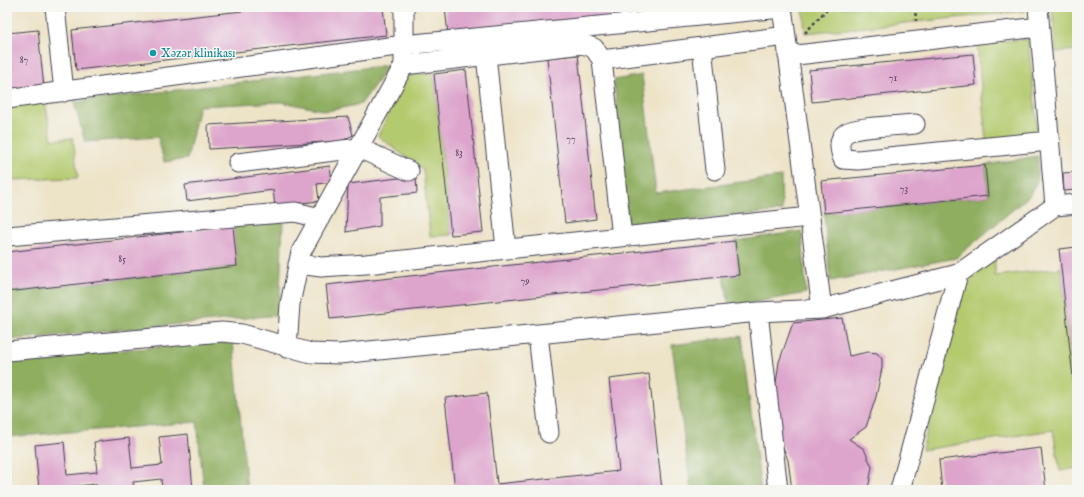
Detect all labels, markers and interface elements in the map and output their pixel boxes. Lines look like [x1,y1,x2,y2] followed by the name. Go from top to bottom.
[161,46,236,61] place label: Xəzər klinikası
[148,48,158,58] marker: Xəzər klinikası
[20,54,29,67] house number: 87
[889,72,897,85] house number: 71
[566,133,576,146] house number: 77
[455,147,463,160] house number: 83
[900,183,908,196] house number: 73
[118,253,126,266] house number: 85
[520,275,530,288] house number: 79

